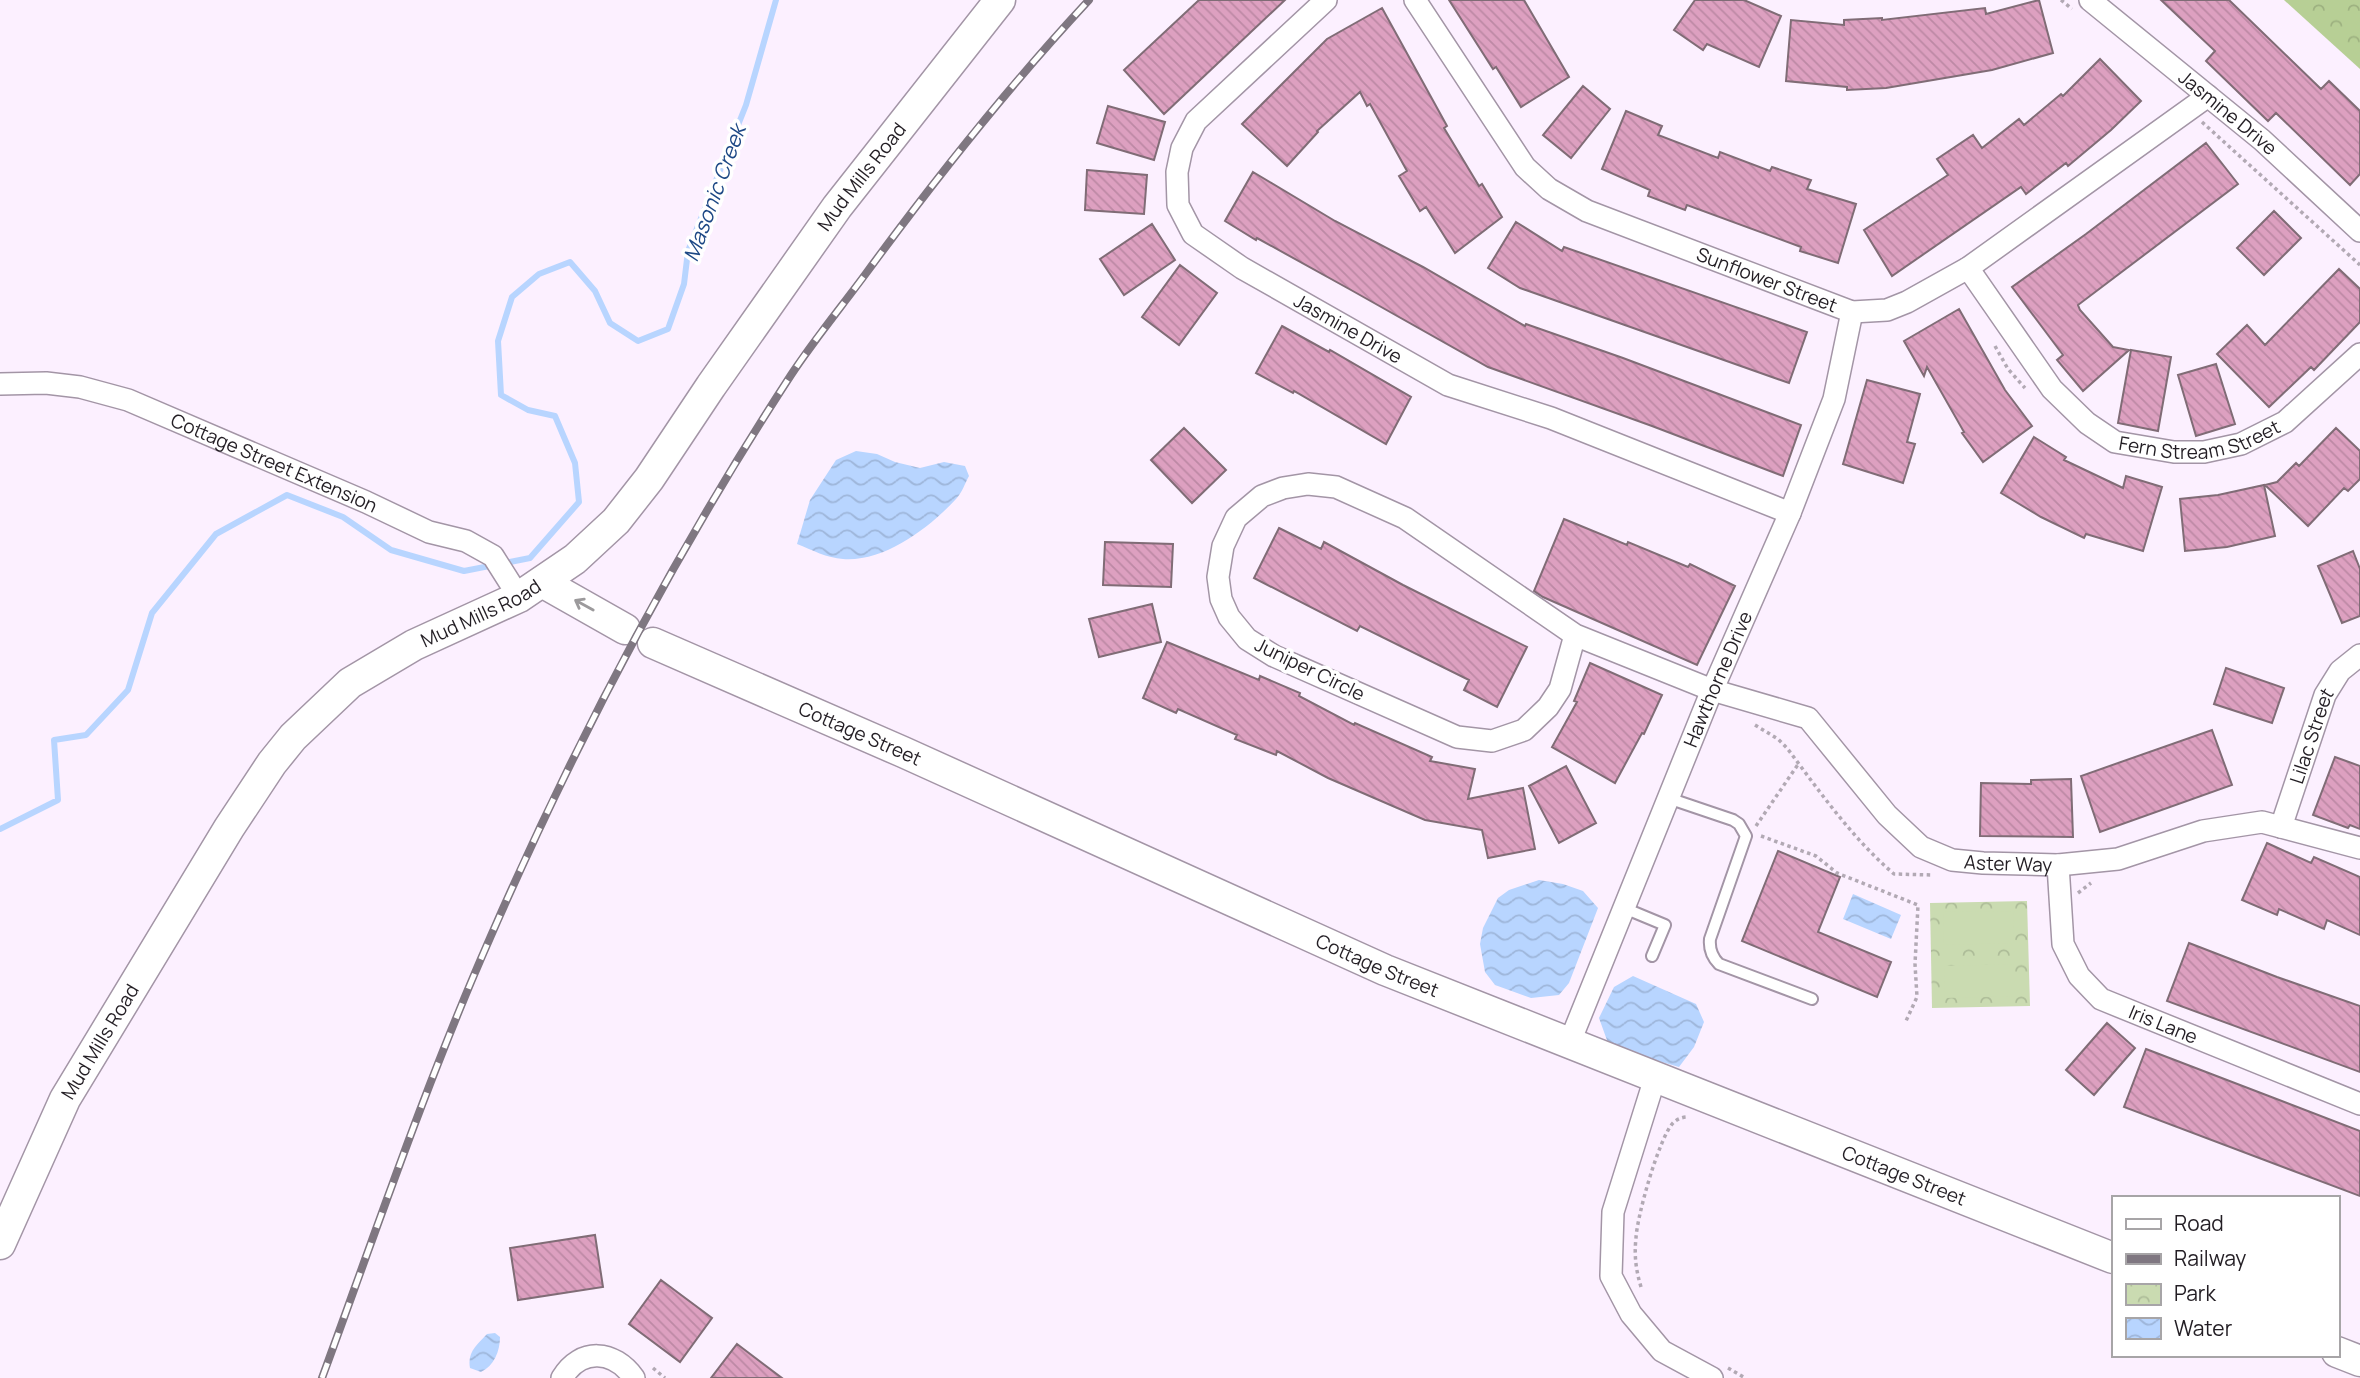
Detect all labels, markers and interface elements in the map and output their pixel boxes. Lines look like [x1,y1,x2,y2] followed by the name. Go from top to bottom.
[2173,64,2283,161] street label: Jasmine Drive
[811,117,912,236] street label: Mud Mills Road
[676,118,753,265] water label: Masonic Creek
[1693,241,1841,318] street label: Sunflower Street
[1289,287,1407,369] street label: Jasmine Drive
[167,407,382,519] street label: Cottage Street Extension
[2117,413,2285,465] street label: Fern Stream Street
[417,573,546,653] street label: Mud Mills Road
[574,598,594,612] one-way arrow
[1677,607,1758,751] street label: Hawthorne Drive
[1251,631,1369,707] street label: Juniper Circle
[2283,683,2339,787] street label: Lilac Street
[795,695,926,772] street label: Cottage Street
[1963,848,2053,878] street label: Aster Way
[1312,927,1443,1003] street label: Cottage Street
[55,979,145,1104] street label: Mud Mills Road
[2125,999,2202,1050] street label: Iris Lane
[1838,1139,1970,1212] street label: Cottage Street
[2112,1196,2339,1357] legend
[2174,1209,2224,1237] text: Road
[2174,1244,2246,1272] text: Railway
[2174,1279,2216,1307] text: Park
[2174,1314,2233,1342] text: Water

